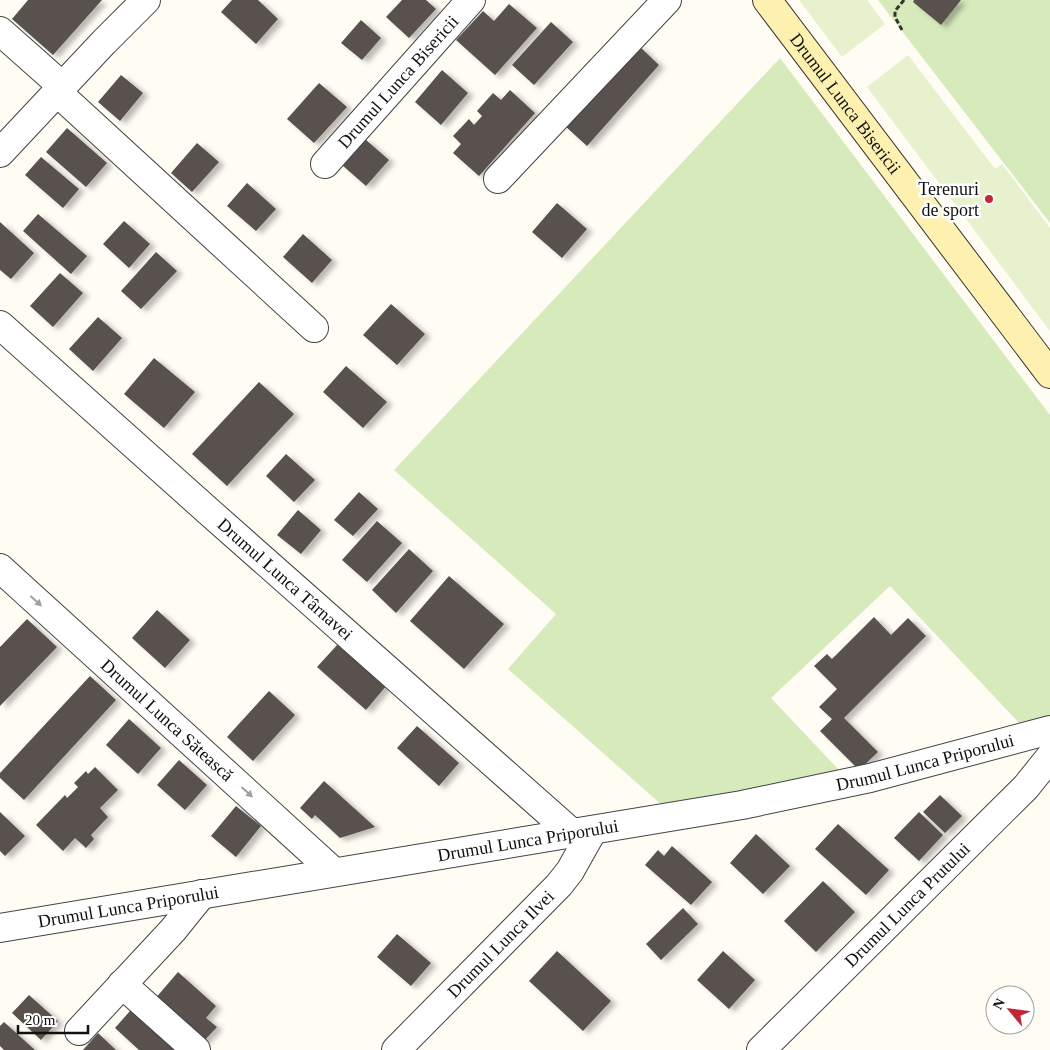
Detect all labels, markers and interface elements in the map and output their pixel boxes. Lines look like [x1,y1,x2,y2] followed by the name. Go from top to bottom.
[334,11,463,152] street label: Drumul Lunca Bisericii
[786,29,905,178] street label: Drumul Lunca Bisericii
[918,179,979,220] place label: Terenuri de sport
[983,193,995,205] marker: Terenuri de sport
[213,514,357,644] street label: Drumul Lunca Târnavei
[30,595,42,607] one-way arrow
[97,655,237,785] street label: Drumul Lunca Sătească
[834,730,1016,795] street label: Drumul Lunca Priporului
[240,787,253,798] one-way arrow
[436,816,620,865] street label: Drumul Lunca Priporului
[841,839,974,971] street label: Drumul Lunca Prutului
[36,882,220,932] street label: Drumul Lunca Priporului
[443,886,558,1002] street label: Drumul Lunca Ilvei
[985,985,1035,1035] north arrow
[990,996,1008,1012] text: N
[18,1002,88,1034] scale bar
[25,1012,56,1028] text: 20 m

